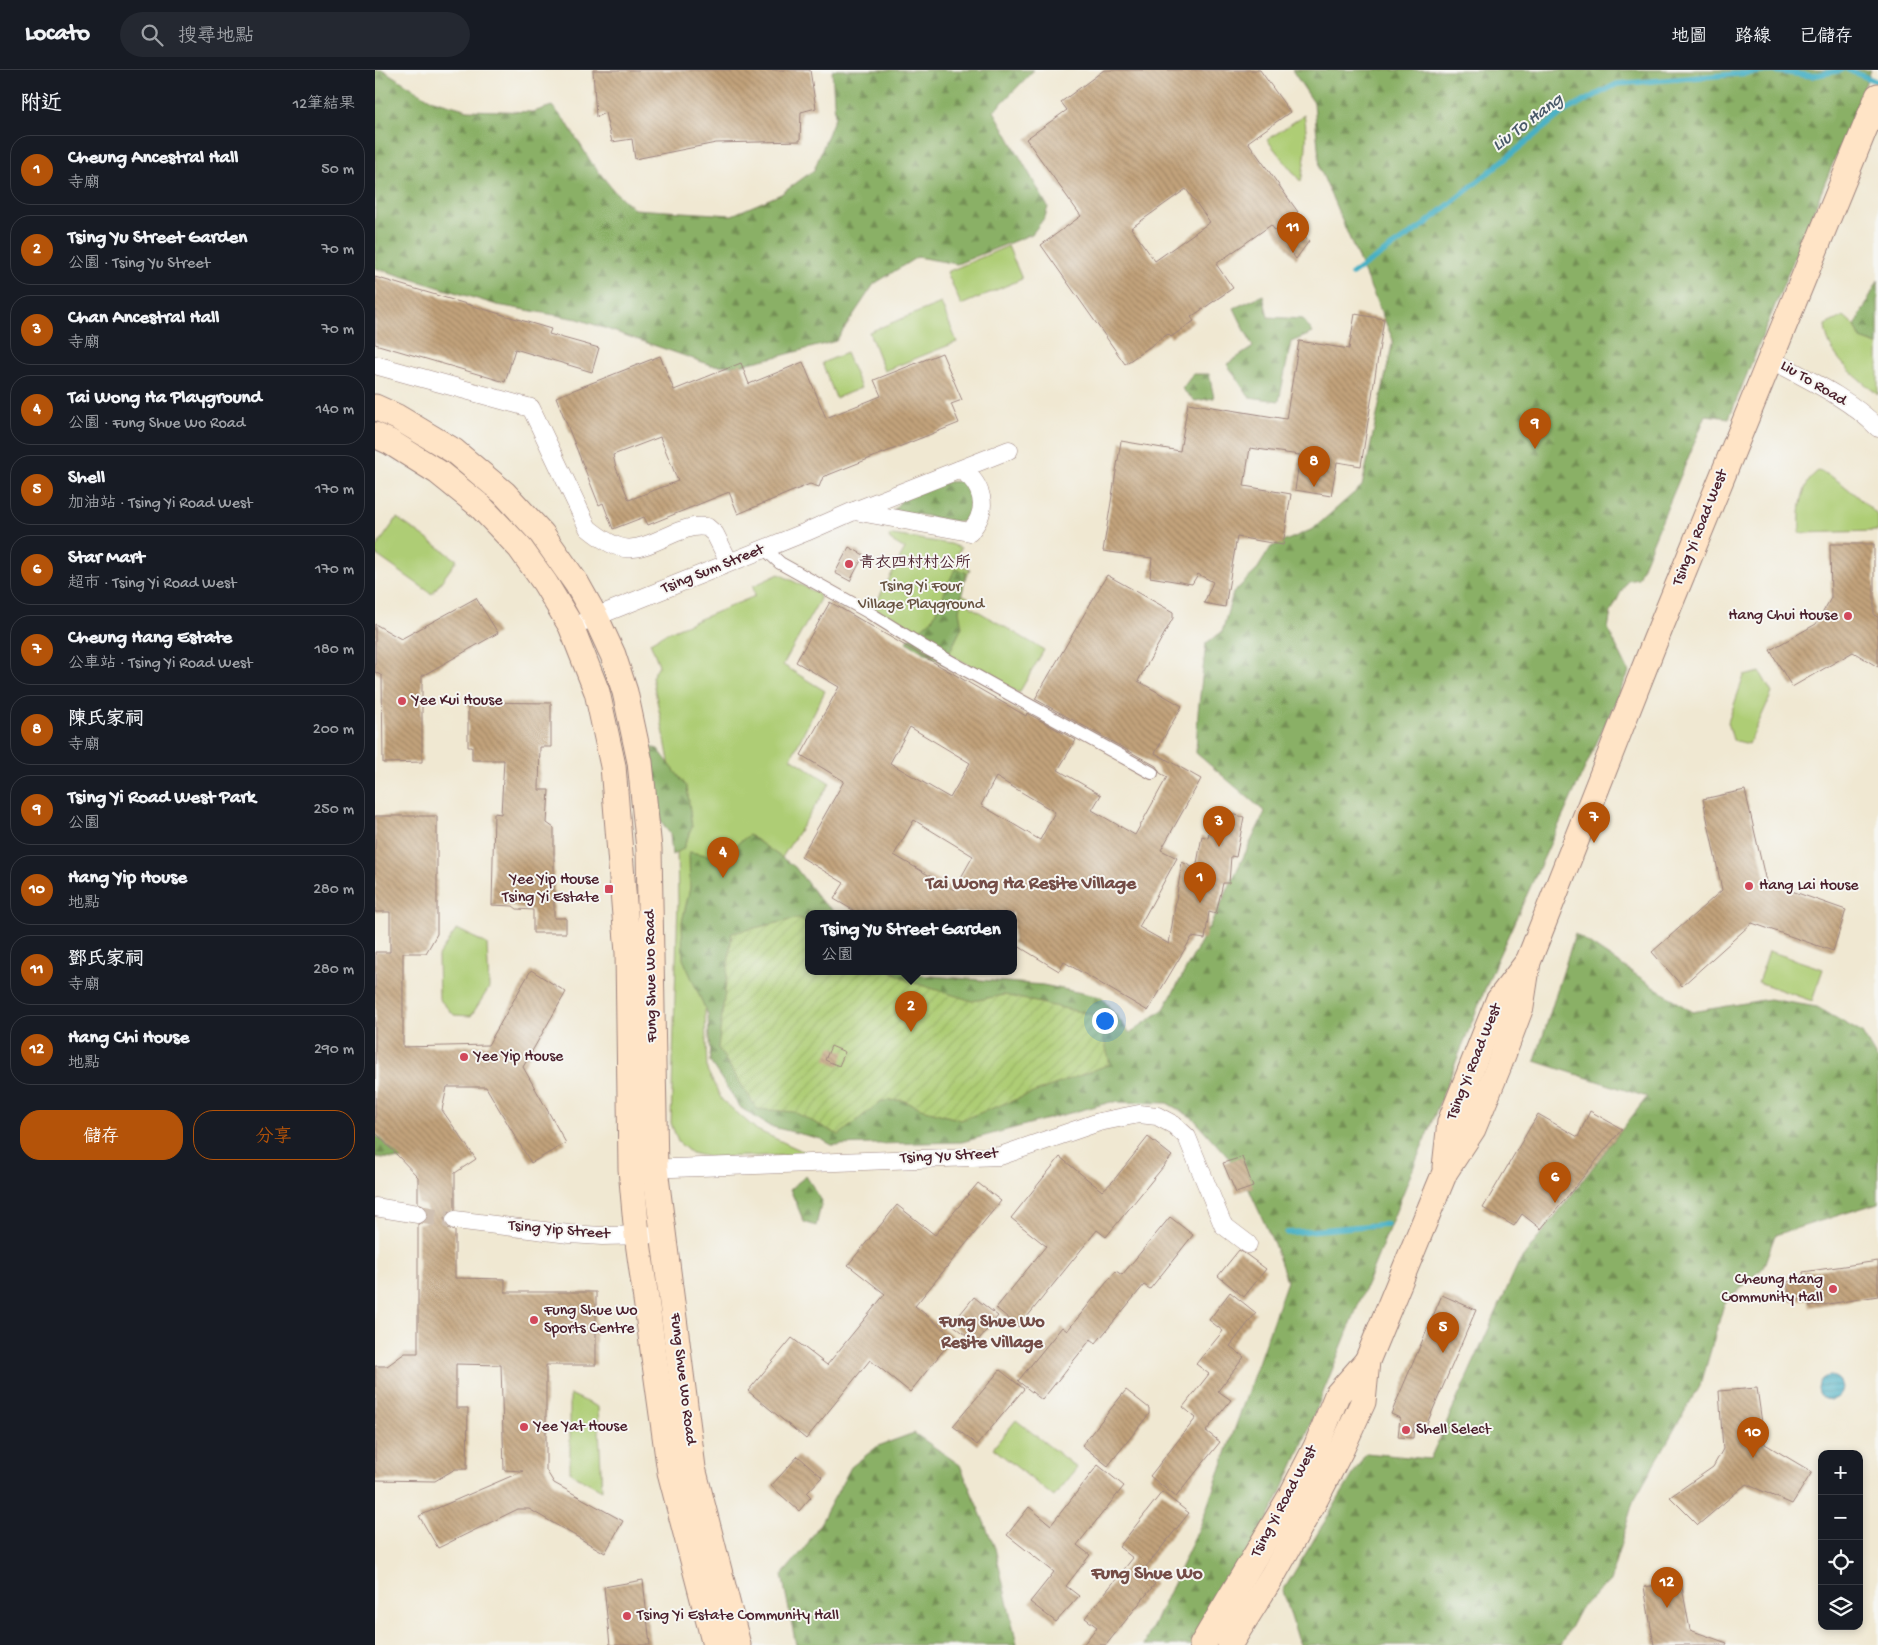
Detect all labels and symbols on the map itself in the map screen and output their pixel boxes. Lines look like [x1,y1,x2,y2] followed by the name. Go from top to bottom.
[1489,89,1569,156] water label: Liu To Hang
[1277,212,1309,253] pin: 11
[1776,357,1851,412] street label: Liu To Road
[1519,408,1551,449] pin: 9
[1298,446,1330,487] pin: 8
[1669,466,1734,590] street label: Tsing Yi Road West
[658,540,768,600] street label: Tsing Sum Street
[859,553,971,574] place label: 青衣四村村公所
[843,558,855,570] marker: 青衣四村村公所
[857,578,986,615] park label: Tsing Yi Four Village Playground
[1728,607,1839,626] place label: Hang Chui House
[1842,610,1854,622] marker: Hang Chui House
[410,692,503,711] place label: Yee Kui House
[396,695,408,707] marker: Yee Kui House
[1578,802,1610,843] pin: 7
[1203,806,1235,847] pin: 3
[707,837,739,878] pin: 4
[1184,862,1216,903] pin: 1
[501,871,600,908] place label: Yee Yip House Tsing Yi Estate
[924,873,1137,896] district label: Tai Wong Ha Resite Village
[1759,877,1859,896] place label: Hang Lai House
[1743,880,1755,892] marker: Hang Lai House
[603,883,615,895] marker: Yee Yip House Tsing Yi Estate
[641,908,663,1043] street label: Fung Shue Wo Road
[895,991,927,1032] pin: 2
[1443,1000,1508,1124] street label: Tsing Yi Road West
[1092,1008,1118,1034] your location
[472,1048,564,1067] place label: Yee Yip House
[458,1051,470,1063] marker: Yee Yip House
[899,1145,1000,1169] street label: Tsing Yu Street
[1539,1162,1571,1203] pin: 6
[507,1217,612,1245] street label: Tsing Yip Street
[1721,1271,1823,1308] place label: Cheung Hang Community Hall
[1827,1283,1839,1295] marker: Cheung Hang Community Hall
[543,1302,638,1339] place label: Fung Shue Wo Sports Centre
[664,1311,700,1447] street label: Fung Shue Wo Road
[938,1312,1045,1354] district label: Fung Shue Wo Resite Village
[1427,1312,1459,1353] pin: 5
[528,1314,540,1326] marker: Fung Shue Wo Sports Centre
[1737,1417,1769,1458] pin: 10
[532,1418,628,1437] place label: Yee Yat House
[518,1421,530,1433] marker: Yee Yat House
[1416,1421,1492,1440] place label: Shell Select
[1400,1424,1412,1436] marker: Shell Select
[1247,1442,1323,1562] street label: Tsing Yi Road West
[1090,1563,1203,1586] district label: Fung Shue Wo
[1651,1567,1683,1608] pin: 12
[636,1607,839,1626] place label: Tsing Yi Estate Community Hall
[621,1610,633,1622] marker: Tsing Yi Estate Community Hall

